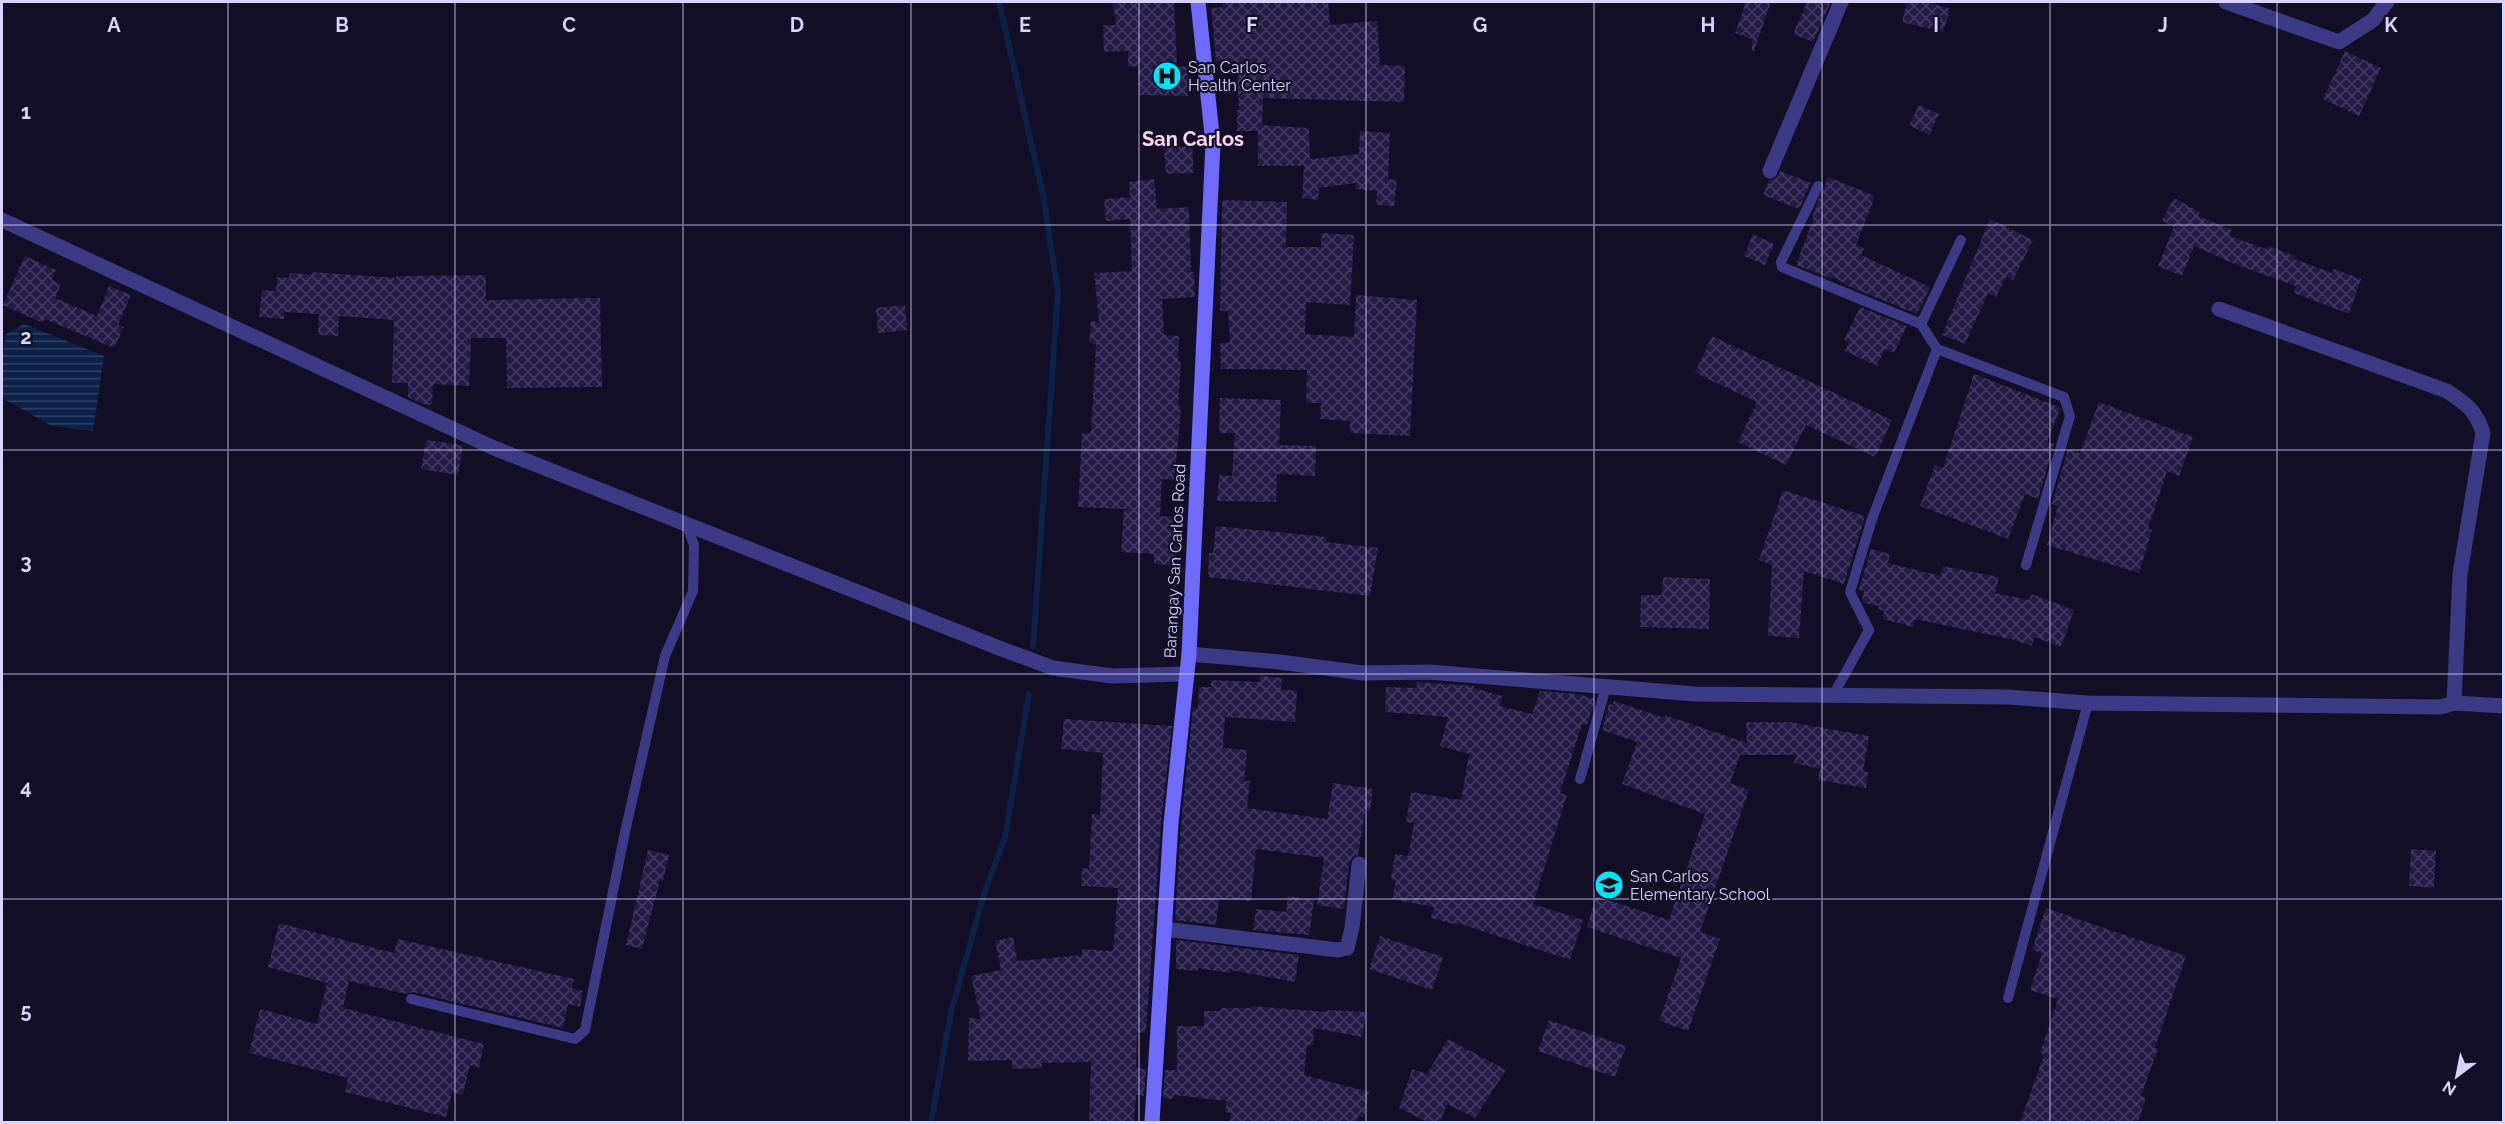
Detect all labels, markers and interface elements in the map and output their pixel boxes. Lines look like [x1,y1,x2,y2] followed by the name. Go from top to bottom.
[107,13,121,37] text: A
[335,13,349,37] text: B
[562,13,576,37] text: C
[790,13,804,37] text: D
[1019,13,1031,37] text: E
[1246,13,1258,37] text: F
[1473,13,1487,37] text: G
[1701,13,1715,37] text: H
[1933,13,1939,37] text: I
[2158,13,2168,37] text: J
[2384,13,2398,37] text: K
[1188,58,1291,95] place label: San Carlos Health Center
[1151,60,1183,92] hospital icon: San Carlos Health Center
[21,100,31,124] text: 1
[1142,127,1244,151] district label: San Carlos
[20,325,32,349] text: 2
[1160,463,1190,659] street label: Barangay San Carlos Road
[20,550,32,574] text: 3
[20,775,32,799] text: 4
[1630,867,1771,904] place label: San Carlos Elementary School
[1593,869,1625,901] school or university icon: San Carlos Elementary School
[20,999,32,1023] text: 5
[2427,1046,2487,1106] north arrow
[2439,1077,2460,1100] text: N

